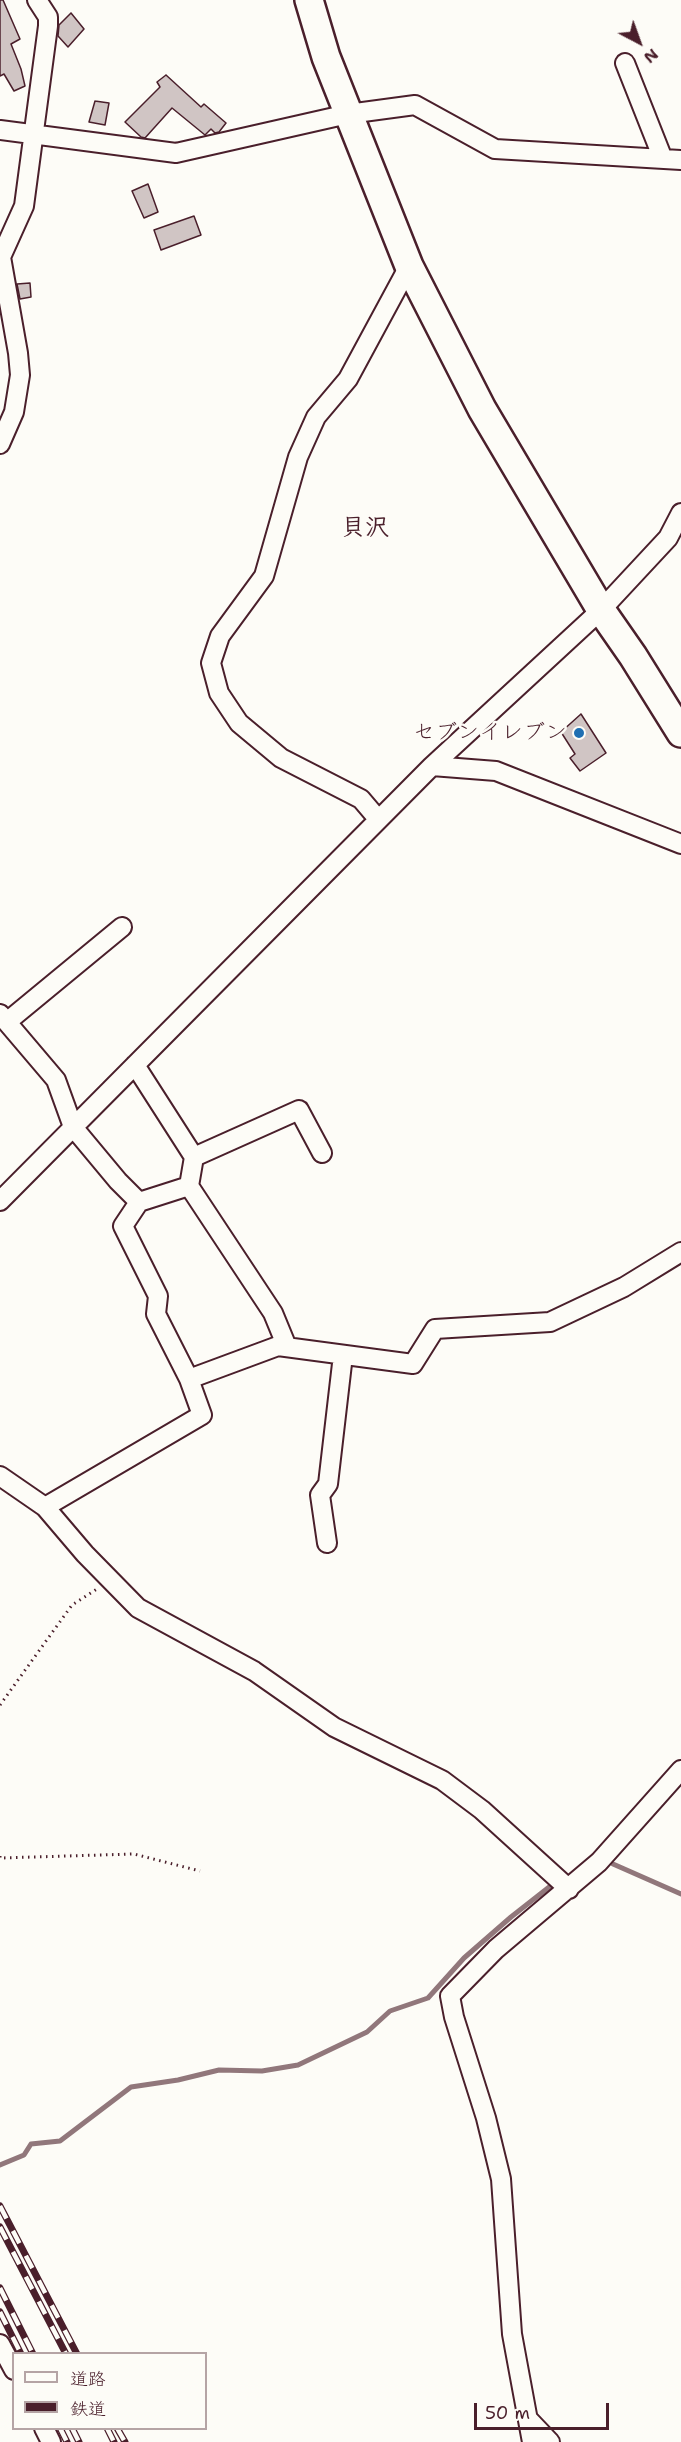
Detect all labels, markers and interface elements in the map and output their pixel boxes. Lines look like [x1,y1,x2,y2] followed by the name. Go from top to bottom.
[609,12,669,72] north arrow
[639,44,663,68] text: N
[341,515,389,543] district label: 貝沢
[413,720,567,746] place label: セブンイレブン
[572,726,586,740] marker: セブンイレブン
[12,2352,207,2430] legend
[70,2367,106,2391] text: 道路
[477,2391,612,2429] scale bar
[70,2397,106,2421] text: 鉄道
[485,2401,530,2425] text: 50 m

